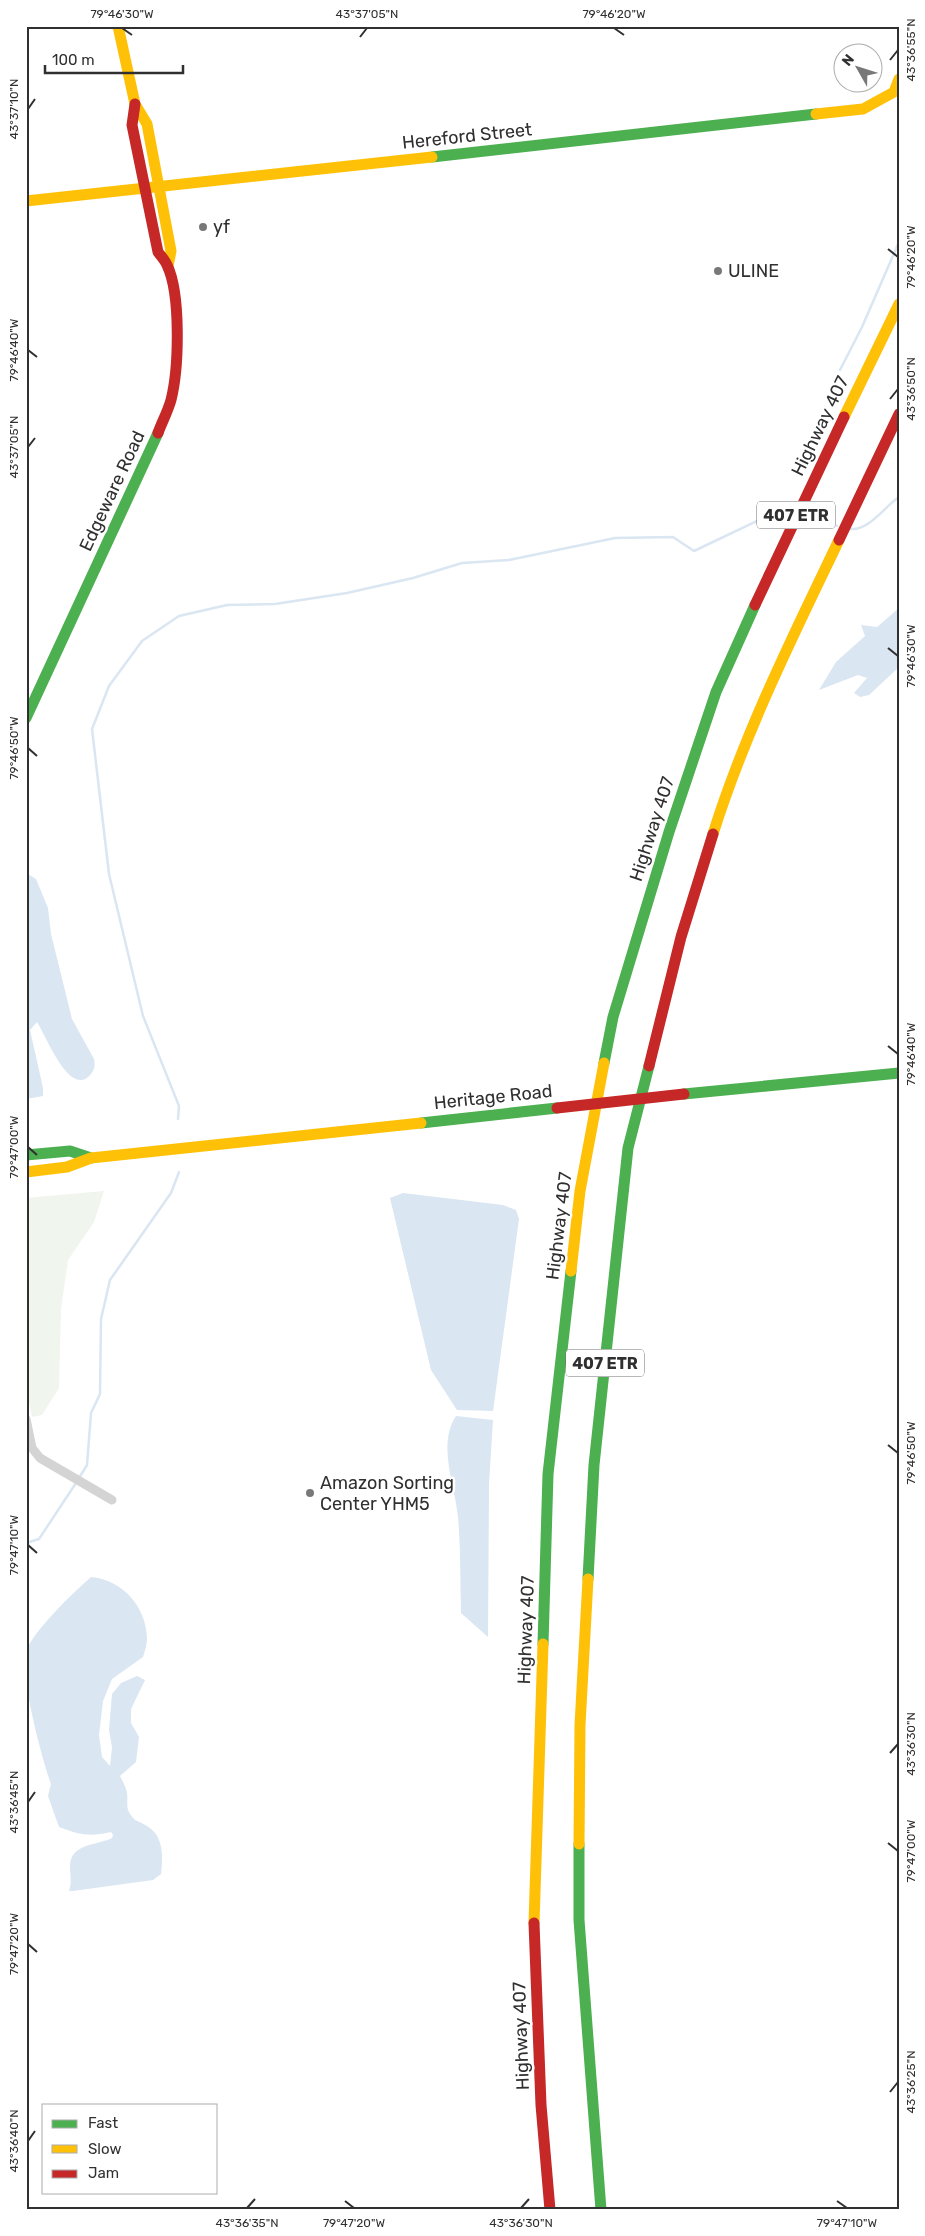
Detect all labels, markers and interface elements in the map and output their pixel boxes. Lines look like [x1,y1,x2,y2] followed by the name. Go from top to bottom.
[90,7,154,21] text: 79°46'30"W
[336,7,398,21] text: 43°37'05"N
[582,7,646,21] text: 79°46'20"W
[904,18,918,82] text: 43°36'55"N
[45,42,182,74] scale bar
[832,42,882,92] north arrow
[52,51,94,69] text: 100 m
[839,51,858,69] text: N
[7,79,21,139] text: 43°37'10"N
[401,118,533,154] street label: Hereford Street
[213,216,230,238] place label: yf
[197,221,209,233] marker: yf
[904,225,918,289] text: 79°46'20"W
[728,260,779,282] place label: ULINE
[712,265,724,277] marker: ULINE
[7,318,21,381] text: 79°46'40"W
[904,357,918,421] text: 43°36'50"N
[786,372,854,480] street label: Highway 407
[7,416,21,478] text: 43°37'05"N
[75,427,149,555] street label: Edgeware Road
[757,502,835,528] road number: 407 ETR
[904,624,918,688] text: 79°46'30"W
[7,716,21,780] text: 79°46'50"W
[625,774,679,884] street label: Highway 407
[904,1022,918,1085] text: 79°46'40"W
[433,1080,553,1114] street label: Heritage Road
[7,1115,21,1178] text: 79°47'00"W
[541,1171,577,1281] street label: Highway 407
[566,1350,644,1376] road number: 407 ETR
[904,1421,918,1485] text: 79°46'50"W
[320,1472,454,1515] place label: Amazon Sorting Center YHM5
[304,1487,316,1499] marker: Amazon Sorting Center YHM5
[7,1514,21,1575] text: 79°47'10"W
[513,1575,539,1685] street label: Highway 407
[904,1712,918,1776] text: 43°36'30"N
[7,1771,21,1833] text: 43°36'45"N
[904,1819,918,1882] text: 79°47'00"W
[7,1913,21,1975] text: 79°47'20"W
[508,1981,534,2091] street label: Highway 407
[904,2051,918,2113] text: 43°36'25"N
[42,2104,218,2194] legend
[7,2109,21,2173] text: 43°36'40"N
[88,2114,118,2132] text: Fast
[88,2140,121,2158] text: Slow
[88,2164,119,2182] text: Jam
[215,2216,279,2230] text: 43°36'35"N
[323,2216,385,2230] text: 79°47'20"W
[489,2216,553,2230] text: 43°36'30"N
[817,2216,878,2230] text: 79°47'10"W

